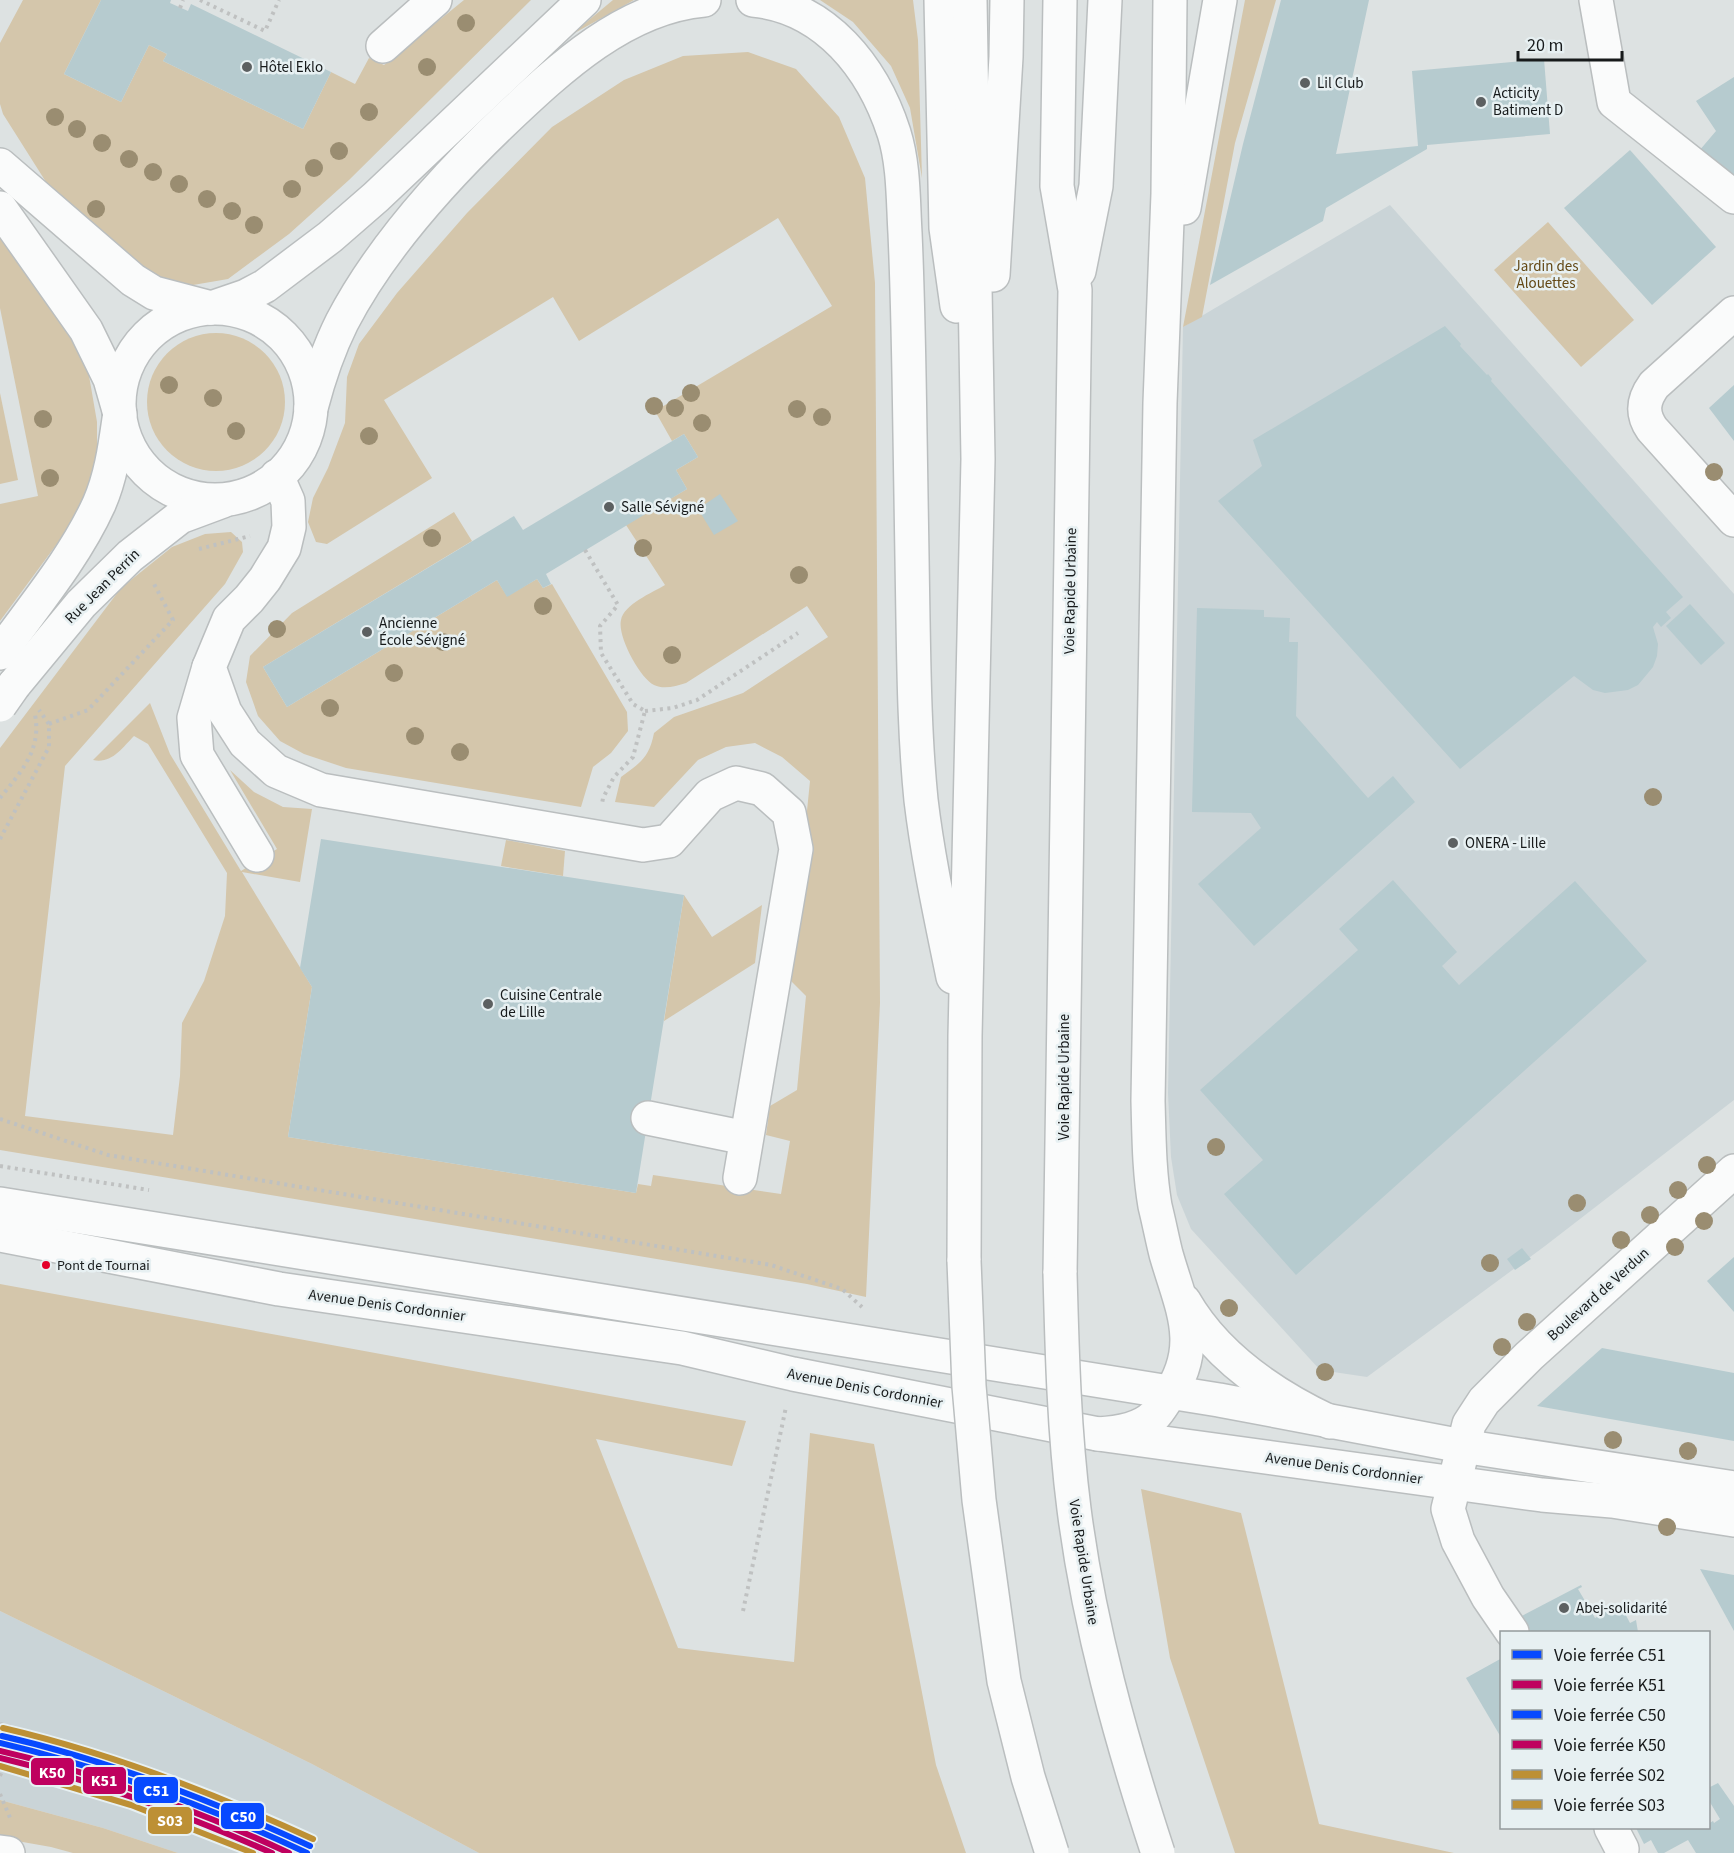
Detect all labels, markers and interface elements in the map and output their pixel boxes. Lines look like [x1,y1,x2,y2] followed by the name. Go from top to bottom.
[1518,24,1622,62] scale bar
[1527,33,1563,58] text: 20 m
[259,57,323,78] place label: Hôtel Eklo
[240,60,254,74] marker: Hôtel Eklo
[1317,73,1364,94] place label: Lil Club
[1298,76,1312,90] marker: Lil Club
[1493,83,1563,121] place label: Acticity Batiment D
[1474,95,1488,109] marker: Acticity Batiment D
[1513,256,1579,294] park label: Jardin des Alouettes
[621,497,704,518] place label: Salle Sévigné
[602,500,616,514] marker: Salle Sévigné
[1059,528,1082,654] street label: Voie Rapide Urbaine
[60,544,144,628] street label: Rue Jean Perrin
[379,613,465,651] place label: Ancienne École Sévigné
[360,625,374,639] marker: Ancienne École Sévigné
[1465,833,1546,854] place label: ONERA - Lille
[1446,836,1460,850] marker: ONERA - Lille
[500,985,602,1023] place label: Cuisine Centrale de Lille
[481,997,495,1011] marker: Cuisine Centrale de Lille
[1054,1014,1075,1140] street label: Voie Rapide Urbaine
[1543,1243,1654,1346] street label: Boulevard de Verdun
[57,1256,150,1276] place label: Pont de Tournai
[40,1259,52,1271] marker: Pont de Tournai
[307,1284,467,1327] street label: Avenue Denis Cordonnier
[785,1363,945,1414] street label: Avenue Denis Cordonnier
[1264,1447,1424,1490] street label: Avenue Denis Cordonnier
[1063,1498,1104,1626] street label: Voie Rapide Urbaine
[1576,1598,1667,1619] place label: Abej-solidarité
[1557,1601,1571,1615] marker: Abej-solidarité
[1500,1631,1710,1829] legend
[1554,1643,1666,1668] text: Voie ferrée C51
[1554,1673,1666,1698] text: Voie ferrée K51
[1554,1703,1666,1728] text: Voie ferrée C50
[1554,1733,1666,1758] text: Voie ferrée K50
[30,1757,75,1786] line badge: K50
[39,1762,65,1784] text: K50
[1554,1763,1665,1788] text: Voie ferrée S02
[82,1766,127,1795] line badge: K51
[91,1770,117,1792] text: K51
[133,1776,179,1804] line badge: C51
[143,1780,169,1802] text: C51
[1554,1793,1665,1818] text: Voie ferrée S03
[220,1802,265,1830] line badge: C50
[147,1806,193,1835] line badge: S03
[230,1806,256,1828] text: C50
[157,1810,183,1832] text: S03

